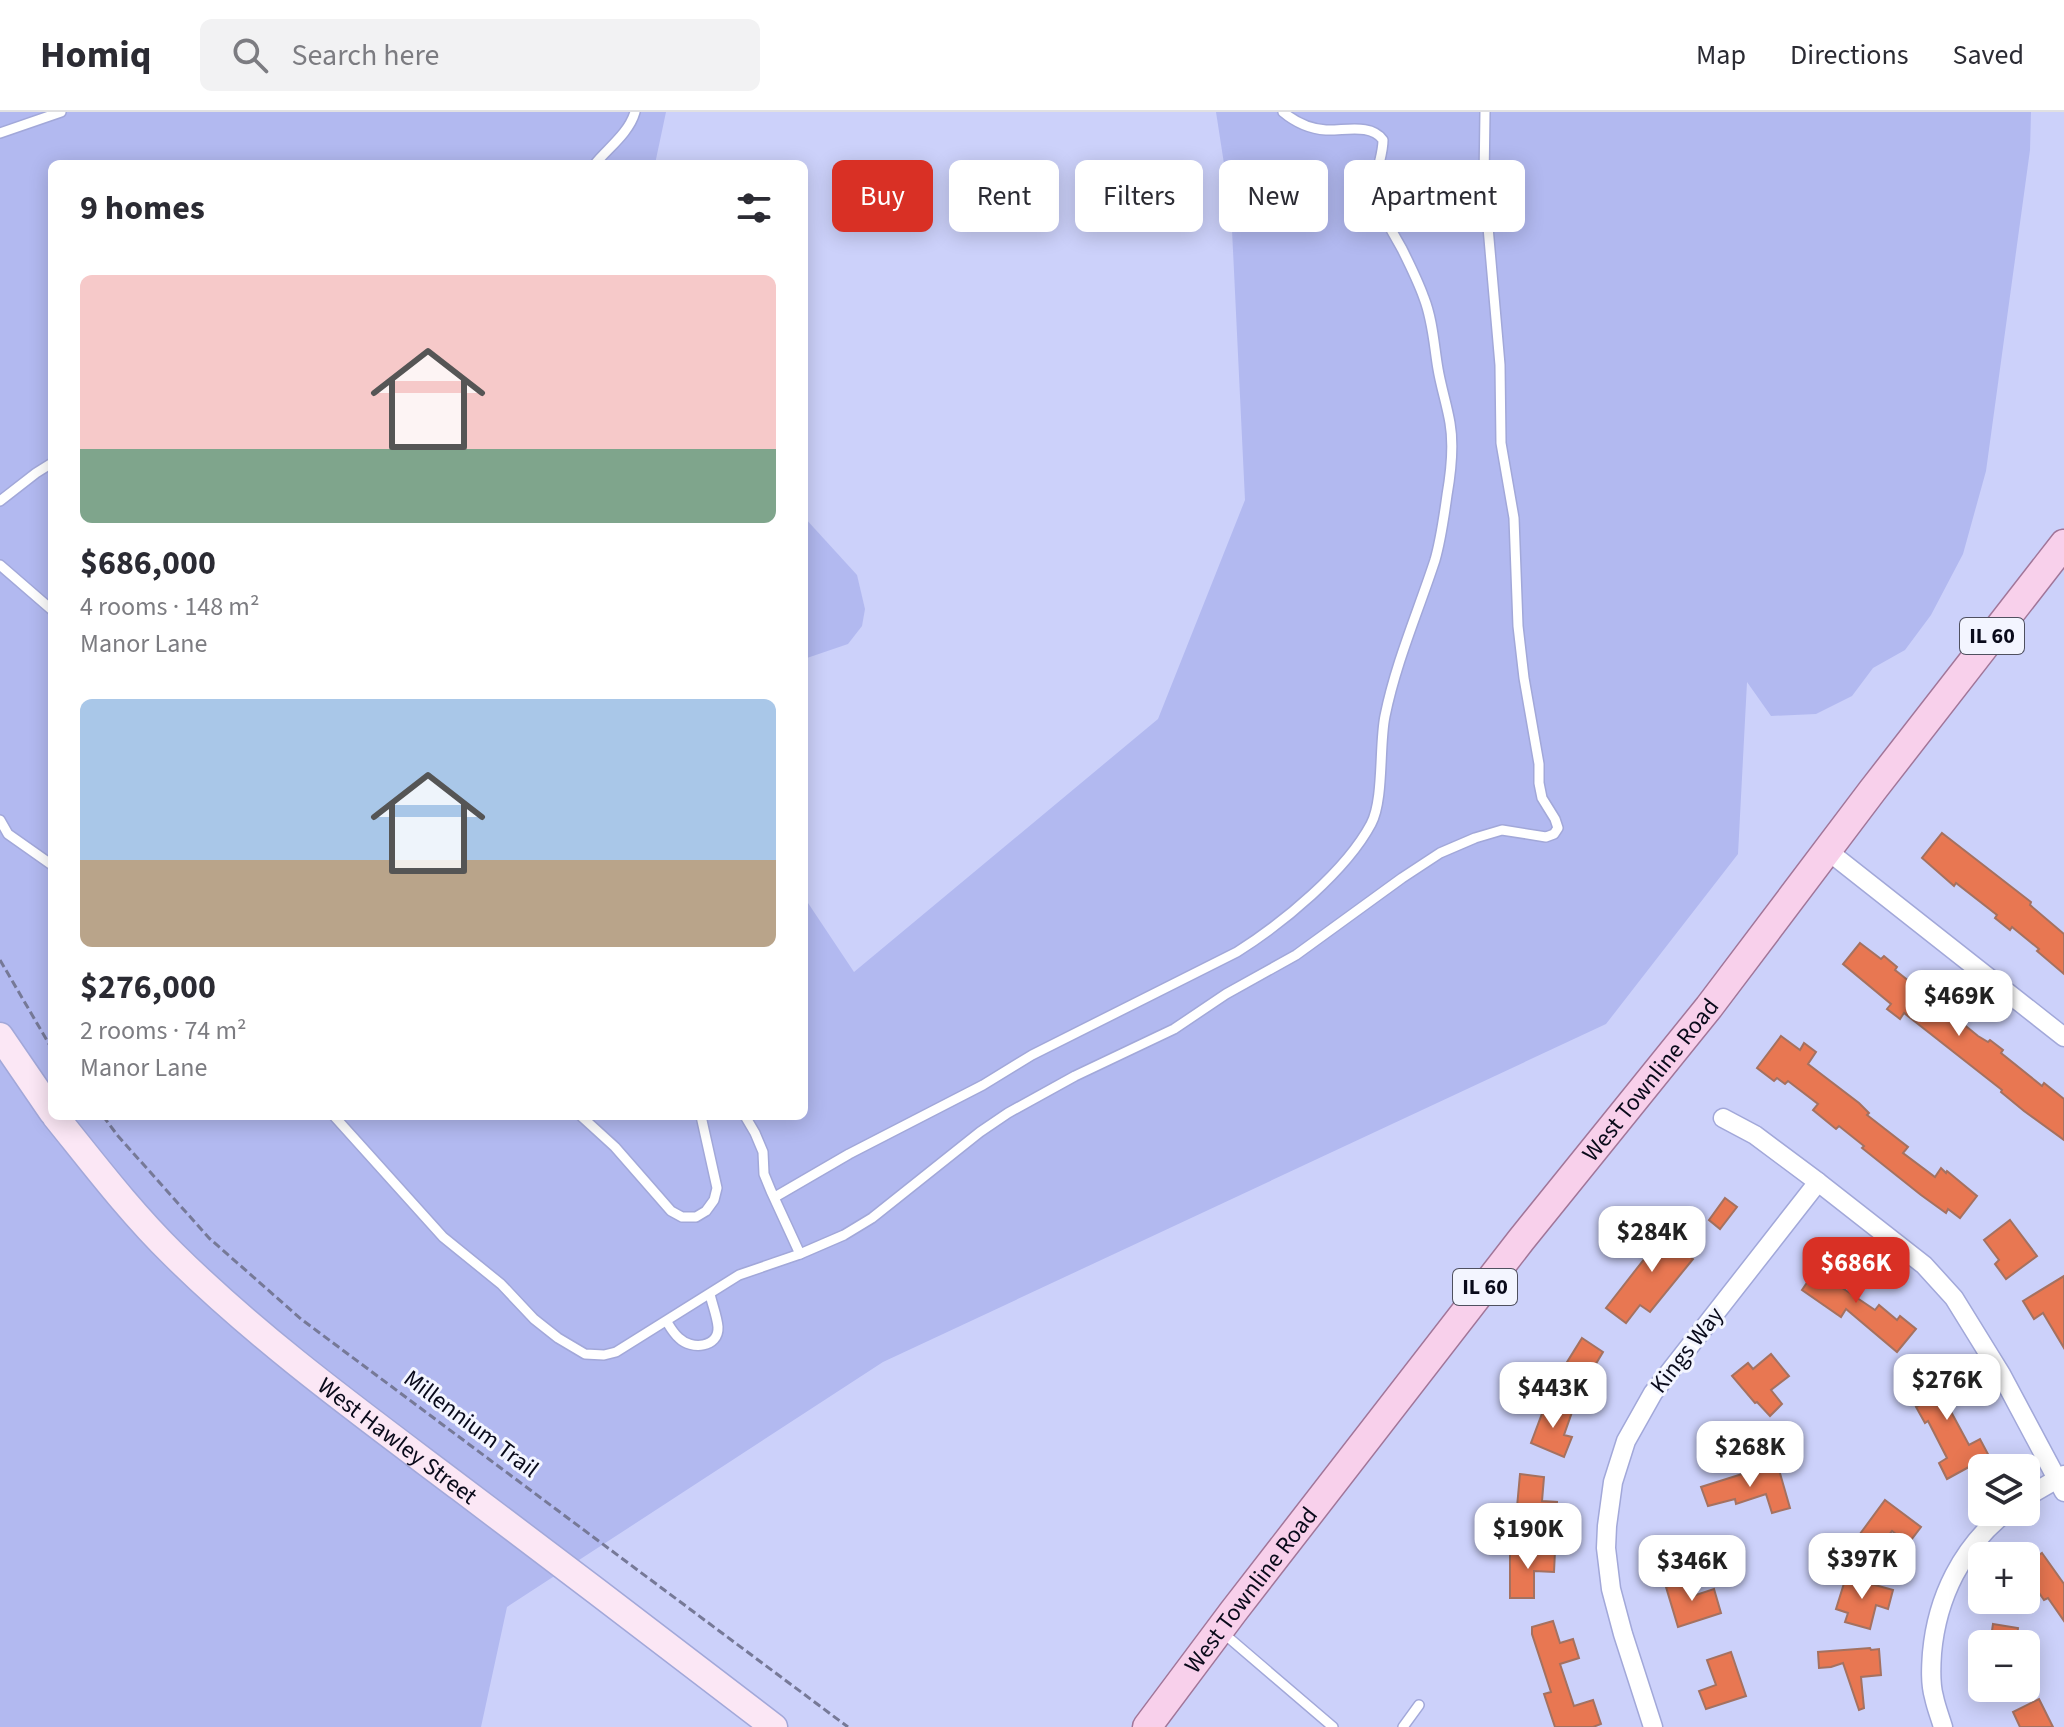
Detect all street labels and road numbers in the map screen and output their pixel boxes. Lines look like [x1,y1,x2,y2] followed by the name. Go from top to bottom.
[1960,618,2024,654] road number: IL 60
[1573,991,1727,1169] street label: West Townline Road
[1453,1269,1517,1305] road number: IL 60
[1642,1299,1732,1401] street label: Kings Way
[396,1362,546,1486] street label: Millennium Trail
[310,1369,485,1513] street label: West Hawley Street
[1176,1499,1326,1680] street label: West Townline Road

